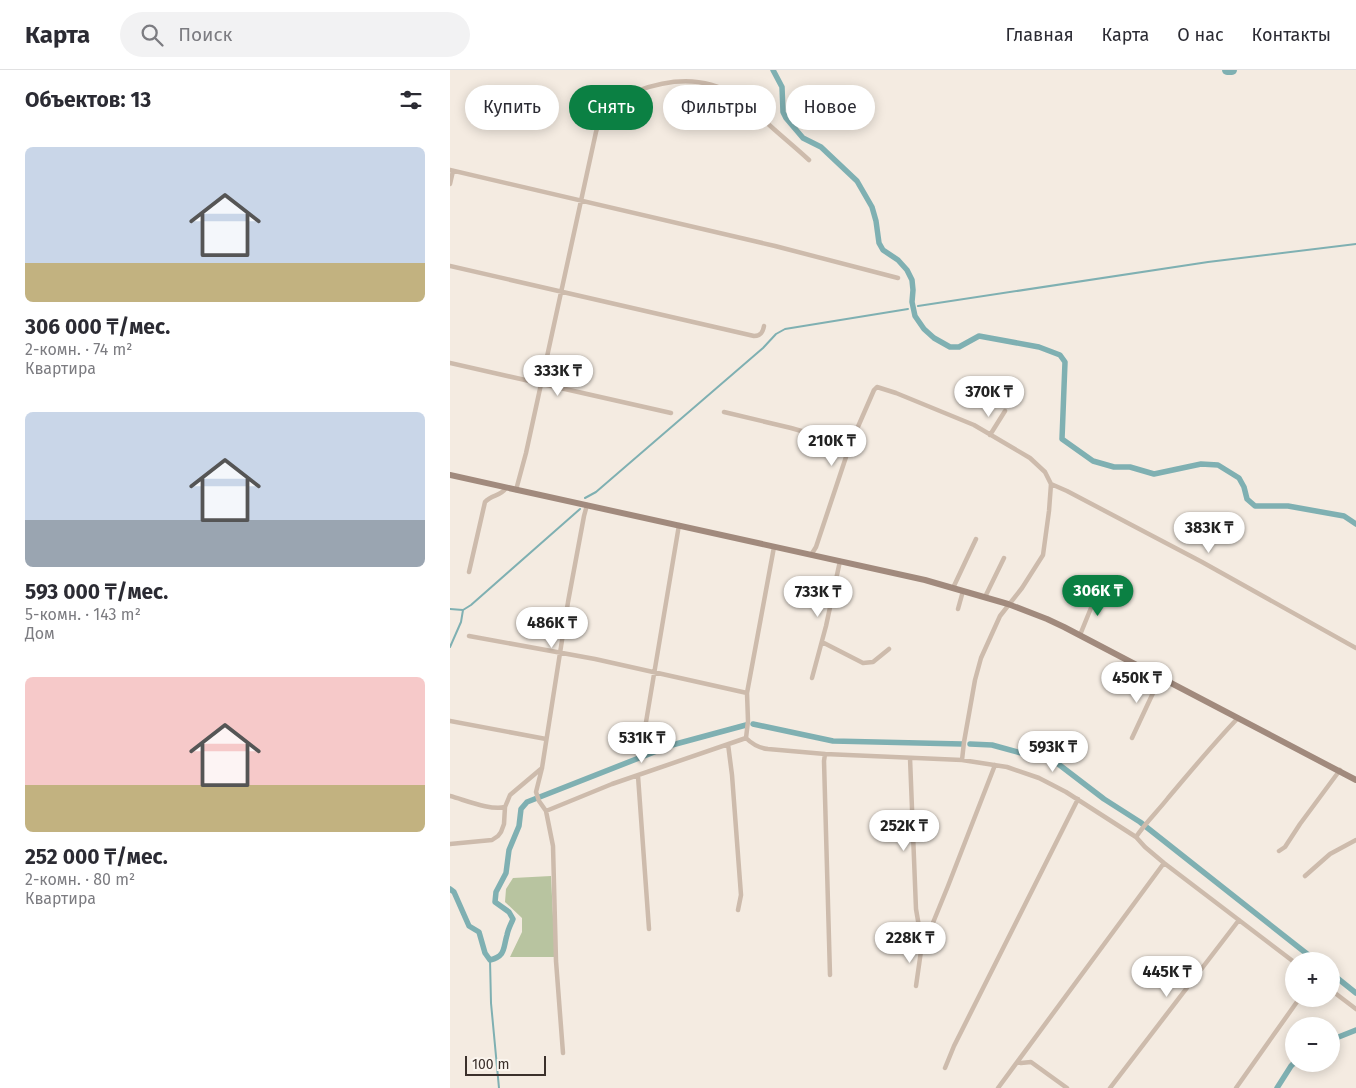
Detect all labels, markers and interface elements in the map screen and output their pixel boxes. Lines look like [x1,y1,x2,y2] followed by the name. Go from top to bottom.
[120,12,470,57] search box
[25,21,90,49] text: Карта
[138,21,166,49] icon: search
[178,23,232,46] text: Поиск
[1006,24,1074,46] text: Главная
[1102,24,1149,46] text: Карта
[1177,24,1224,46] text: О нас
[1252,24,1331,46] text: Контакты
[465,85,559,130] chip: Купить
[569,85,653,130] chip: Снять
[663,85,776,130] chip: Фильтры
[786,85,875,130] chip: Новое
[397,86,425,114] icon: filters
[25,87,151,113] text: Объектов: 13
[180,180,270,270] icon: home
[25,314,170,340] text: 306 000 ₸/мес.
[25,340,133,359] text: 2-комн. · 74 m²
[517,354,599,397] pin: 333K ₸
[25,359,96,378] text: Квартира
[534,361,582,380] text: 333K ₸
[948,376,1030,418] pin: 370K ₸
[965,382,1013,401] text: 370K ₸
[791,424,873,467] pin: 210K ₸
[808,431,856,450] text: 210K ₸
[180,445,270,535] icon: home
[1168,512,1250,554] pin: 383K ₸
[1185,518,1233,537] text: 383K ₸
[1057,574,1139,617] pin: 306K ₸
[777,576,859,618] pin: 733K ₸
[25,579,168,605] text: 593 000 ₸/мес.
[1073,581,1123,600] text: 306K ₸
[795,582,841,601] text: 733K ₸
[25,605,141,624] text: 5-комн. · 143 m²
[511,606,593,649] pin: 486K ₸
[527,613,577,632] text: 486K ₸
[25,624,55,643] text: Дом
[1096,662,1178,704] pin: 450K ₸
[1112,668,1162,687] text: 450K ₸
[180,710,270,800] icon: home
[601,722,683,764] pin: 531K ₸
[619,728,665,747] text: 531K ₸
[1012,730,1094,773] pin: 593K ₸
[1029,737,1077,756] text: 593K ₸
[863,810,945,852] pin: 252K ₸
[880,816,928,835] text: 252K ₸
[25,844,168,870] text: 252 000 ₸/мес.
[25,870,135,889] text: 2-комн. · 80 m²
[25,889,96,908] text: Квартира
[869,922,951,964] pin: 228K ₸
[886,928,934,947] text: 228K ₸
[1285,952,1340,1072] map controls
[1285,952,1340,1007] button: +
[1126,956,1208,998] pin: 445K ₸
[1142,962,1192,981] text: 445K ₸
[1285,1017,1340,1072] button: −
[465,1053,546,1076] scale bar
[472,1056,509,1073] text: 100 m

